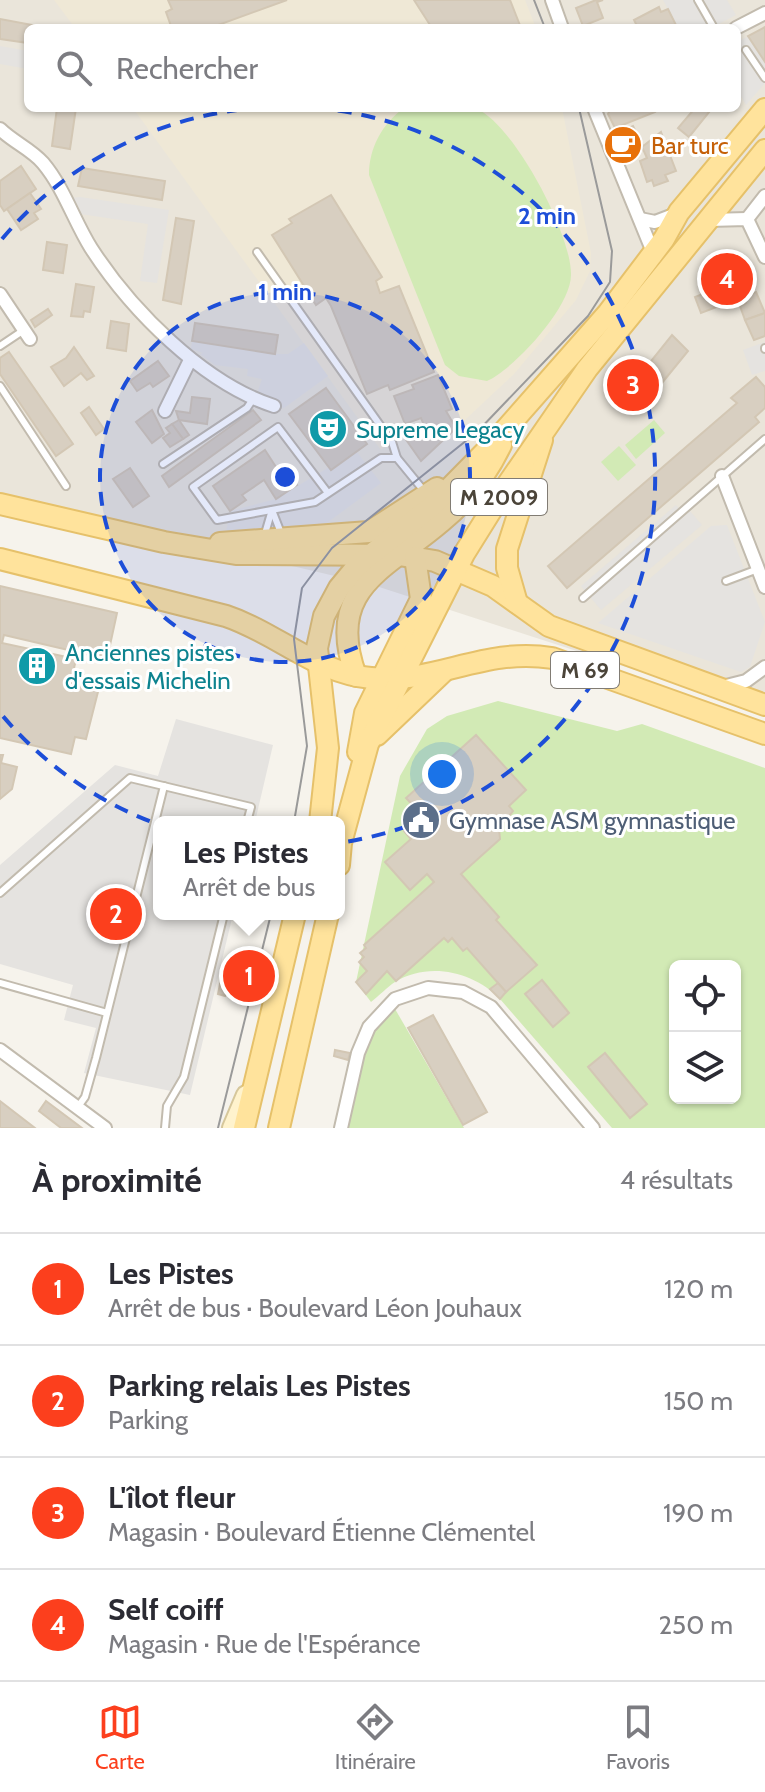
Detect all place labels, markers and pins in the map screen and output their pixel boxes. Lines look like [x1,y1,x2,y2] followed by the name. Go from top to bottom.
[602,124,644,166] cafe icon: Bar turc
[651,131,729,160] place label: Bar turc
[701,249,753,309] pin: 4
[607,355,659,415] pin: 3
[307,408,349,450] theatre icon: Supreme Legacy
[356,415,525,444] place label: Supreme Legacy
[271,463,299,491] centre of rings
[65,638,235,695] place label: Anciennes pistes d'essais Michelin
[16,645,58,687] building icon: Anciennes pistes d'essais Michelin
[400,799,442,841] public building icon: Gymnase ASM gymnastique
[449,806,736,835] place label: Gymnase ASM gymnastique
[90,884,142,944] pin: 2
[223,946,275,1006] pin: 1

